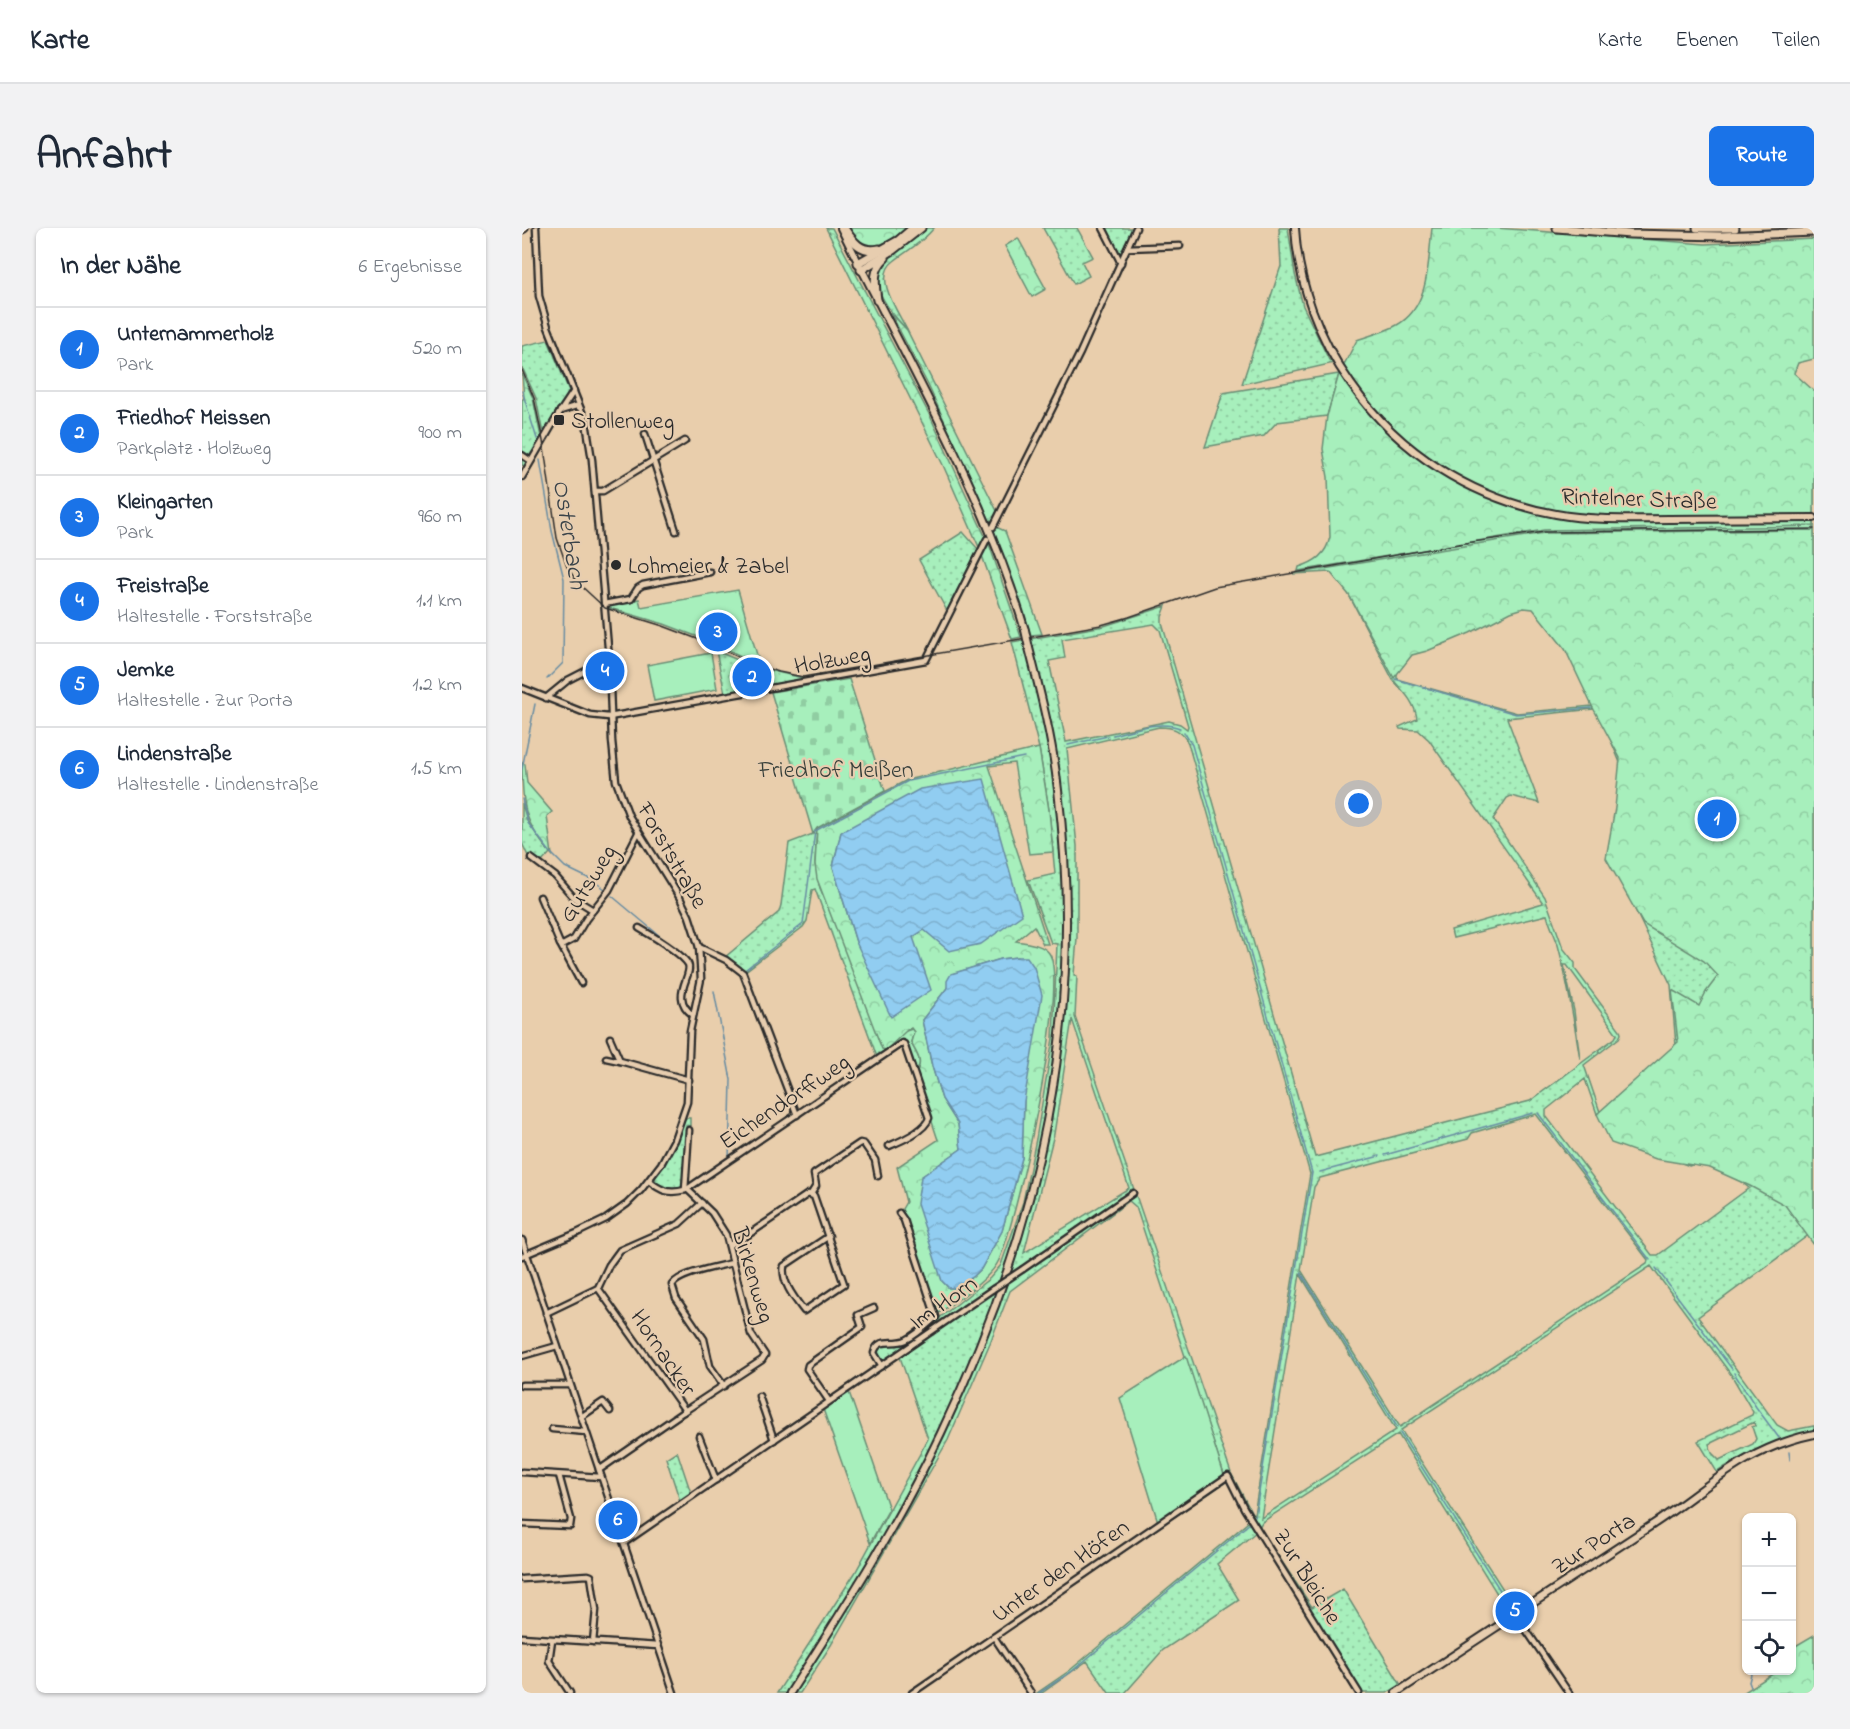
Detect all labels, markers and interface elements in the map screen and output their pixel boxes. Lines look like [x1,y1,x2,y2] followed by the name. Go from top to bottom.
[30,21,89,62] text: Karte
[1598,26,1642,56] text: Karte
[1675,26,1738,56] text: Ebenen
[1771,26,1820,56] text: Teilen
[36,126,172,187] text: Anfahrt
[1709,126,1814,186] button: Route
[60,248,181,286] text: In der Nähe
[359,253,462,282] text: 6 Ergebnisse
[117,319,274,351] text: Unternammerholz
[76,335,83,364] text: 1
[411,335,462,364] text: 520 m
[117,351,153,380] text: Park
[117,403,270,435] text: Friedhof Meissen
[571,405,674,440] place label: Stollenweg
[552,413,566,427] marker: Stollenweg
[75,419,84,448] text: 2
[418,419,462,448] text: 900 m
[117,435,271,464] text: Parkplatz · Holzweg
[541,477,596,593] water label: Osterbach
[1561,480,1717,521] street label: Rintelner Straße
[117,487,213,519] text: Kleingarten
[75,503,84,532] text: 3
[418,503,462,532] text: 960 m
[117,519,153,548] text: Park
[628,550,789,585] place label: Lohmeier & Zabel
[609,558,623,572] marker: Lohmeier & Zabel
[117,571,209,603] text: Freistraße
[75,587,84,616] text: 4
[416,587,462,616] text: 1.1 km
[117,603,312,632] text: Haltestelle · Forststraße
[698,610,738,654] pin: 3
[791,638,873,685] street label: Holzweg
[586,648,625,694] pin: 4
[732,654,772,700] pin: 2
[117,655,174,687] text: Jemke
[74,671,85,700] text: 5
[412,671,462,700] text: 1.2 km
[117,687,293,716] text: Haltestelle · Zur Porta
[117,739,232,771] text: Lindenstraße
[757,754,914,789] park label: Friedhof Meißen
[75,755,84,784] text: 6
[411,755,462,784] text: 1.5 km
[117,771,319,800] text: Haltestelle · Lindenstraße
[1344,789,1373,818] your location
[626,796,716,916] street label: Forststraße
[1698,796,1736,842] pin: 1
[551,838,627,930] street label: Gutsweg
[713,1046,858,1160] street label: Eichendorffweg
[720,1223,783,1328] street label: Birkenweg
[903,1268,986,1340] street label: Im Horn
[620,1303,704,1404] street label: Hornacker
[598,1498,638,1542] pin: 6
[1545,1505,1643,1585] street label: Zur Porta
[985,1511,1138,1633] street label: Unter den Höfen
[1742,1513,1796,1675] map controls
[1742,1513,1796,1567] button: +
[1263,1523,1349,1632] street label: Zur Bleiche
[1742,1567,1796,1621] button: −
[1496,1588,1534,1634] pin: 5
[1742,1621,1796,1675] button: locate

